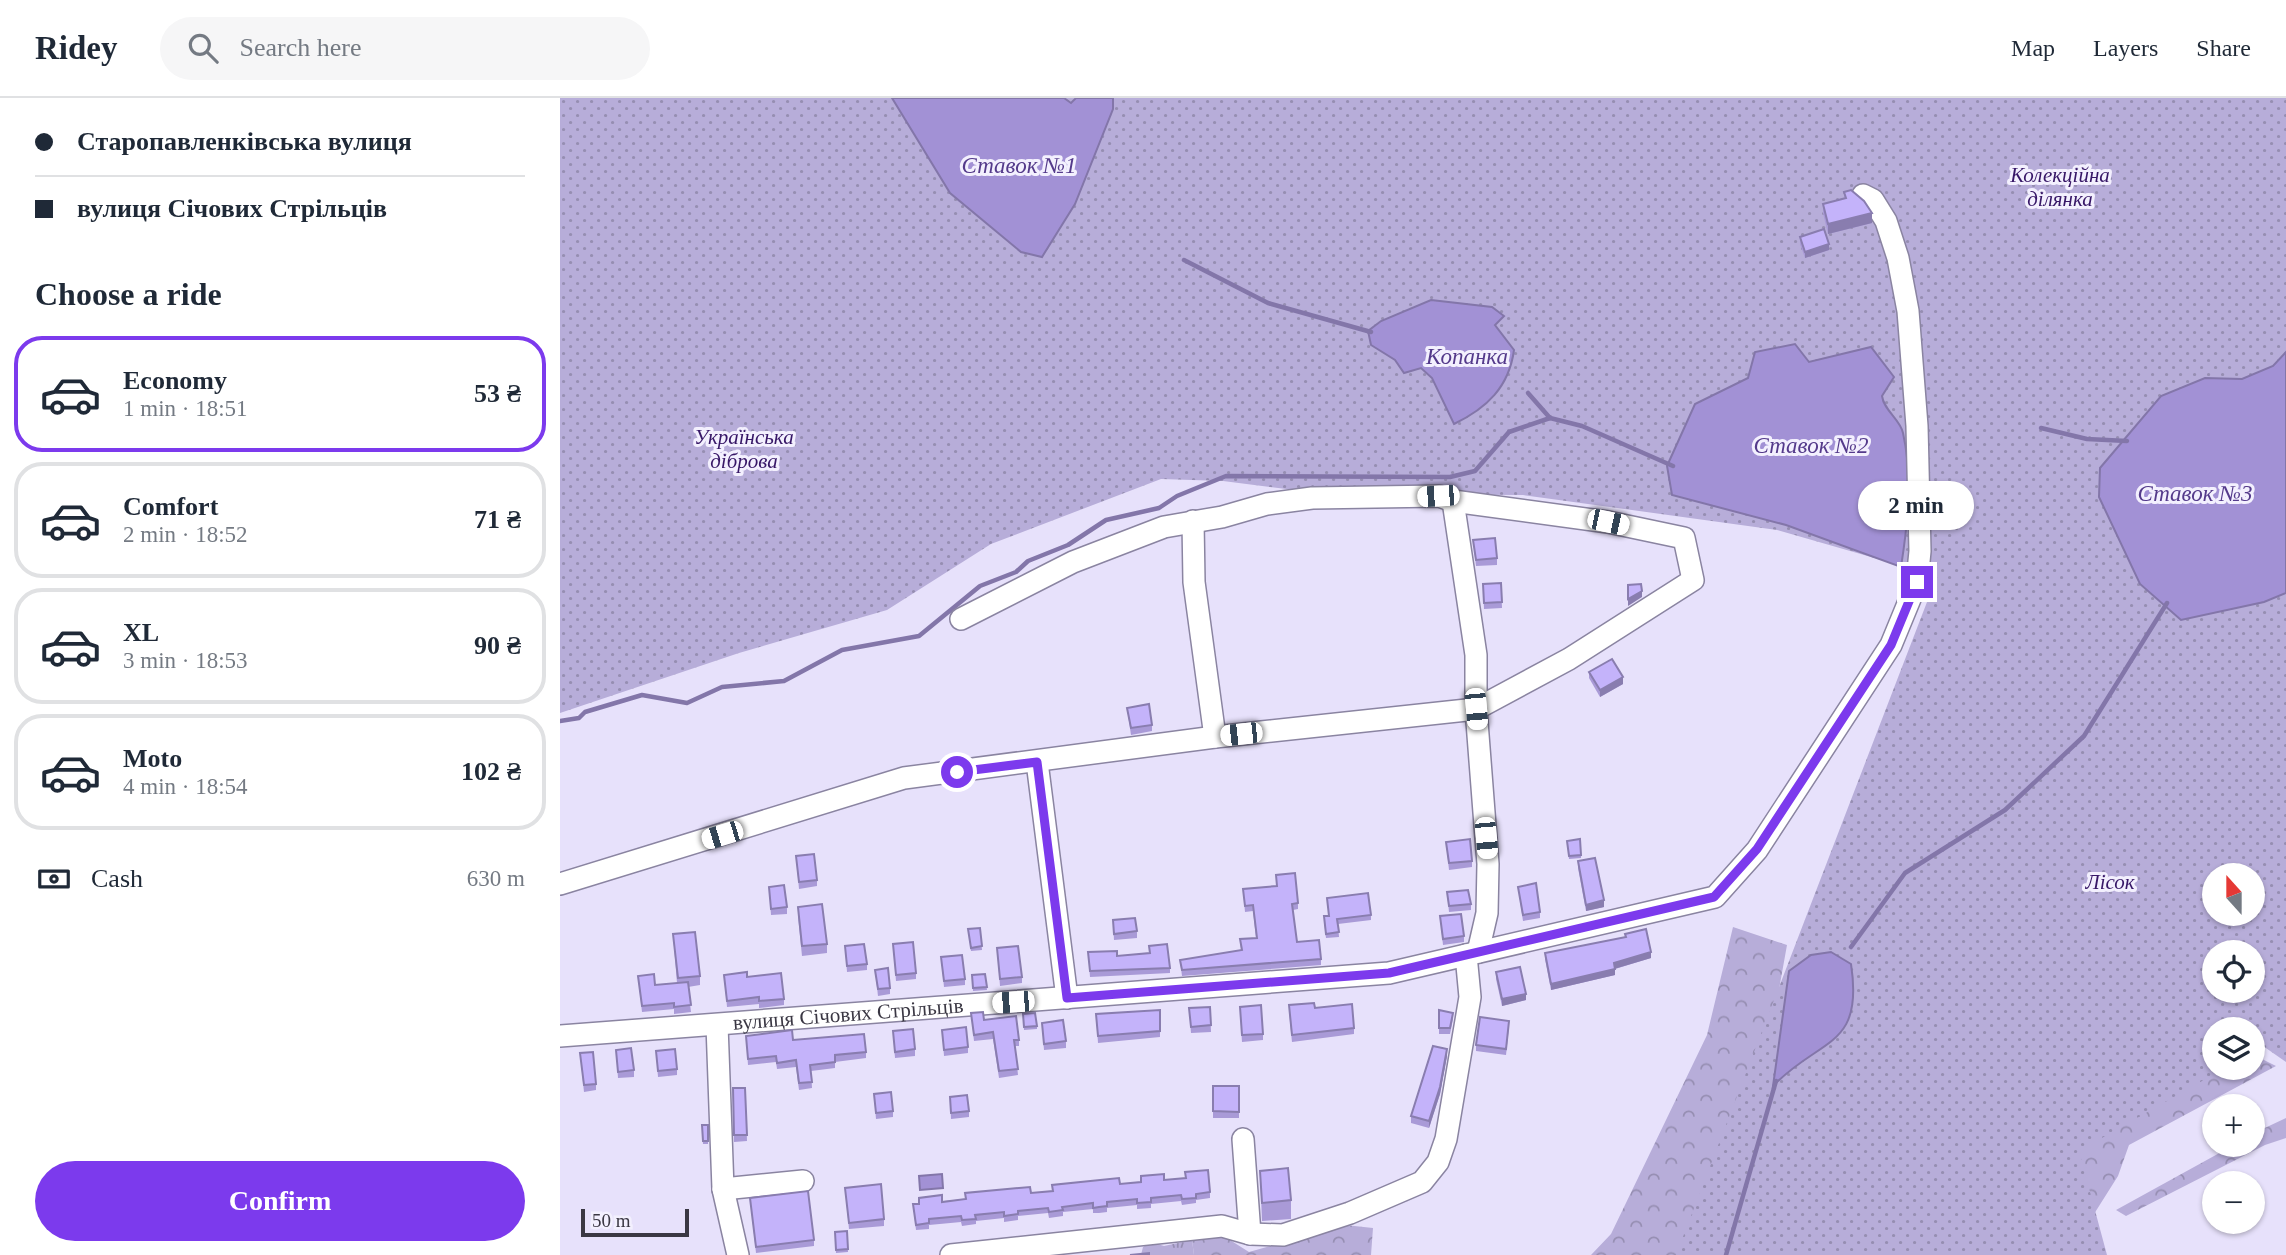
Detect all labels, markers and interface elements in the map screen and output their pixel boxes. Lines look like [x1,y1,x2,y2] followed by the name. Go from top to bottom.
[160,17,650,80] search box
[184,29,222,67] icon: search
[35,30,118,66] text: Ridey
[240,33,361,62] text: Search here
[2011,35,2055,61] text: Map
[2093,35,2158,61] text: Layers
[2196,35,2251,61] text: Share
[77,127,412,156] text: Старопавленківська вулиця
[962,153,1076,178] water label: Ставок №1
[2009,163,2110,211] park label: Колекційна ділянка
[77,194,387,223] text: вулиця Січових Стрільців
[35,276,222,312] text: Choose a ride
[1425,344,1508,369] water label: Копанка
[39,363,102,426] icon: car
[123,366,227,395] text: Economy
[474,379,521,408] text: 53 ₴
[123,396,248,421] text: 1 min · 18:51
[694,425,794,473] park label: Українська діброва
[1754,433,1868,458] water label: Ставок №2
[1859,480,1975,530] callout: 2 min
[2138,481,2252,506] water label: Ставок №3
[1417,484,1460,508] car
[39,489,102,552] icon: car
[123,492,218,521] text: Comfort
[1888,493,1944,518] text: 2 min
[474,505,521,534] text: 71 ₴
[1586,507,1631,537] car
[123,522,248,547] text: 2 min · 18:52
[1901,566,1933,598] route end
[39,615,102,678] icon: car
[123,618,159,647] text: XL
[474,631,521,660] text: 90 ₴
[123,648,248,673] text: 3 min · 18:53
[1464,687,1489,731] car
[1220,721,1263,747] car
[39,741,102,804] icon: car
[123,744,182,773] text: Moto
[941,756,973,788] route start
[461,757,521,786] text: 102 ₴
[123,774,248,799] text: 4 min · 18:54
[1474,816,1499,860] car
[699,819,746,851] car
[35,860,73,898] icon: cash
[2202,863,2264,926] north arrow
[2202,863,2265,1234] map controls
[91,864,143,893] text: Cash
[467,866,525,891] text: 630 m
[2084,870,2135,894] park label: Лісок
[2202,940,2265,1003] button: locate
[992,990,1035,1014] car
[732,993,964,1035] street label: вулиця Січових Стрільців
[2202,1017,2265,1080] button: layers
[2202,1094,2265,1157] button: +
[35,1161,525,1241] button: Confirm
[2202,1171,2265,1234] button: −
[581,1206,690,1238] scale bar
[592,1210,631,1231] text: 50 m

